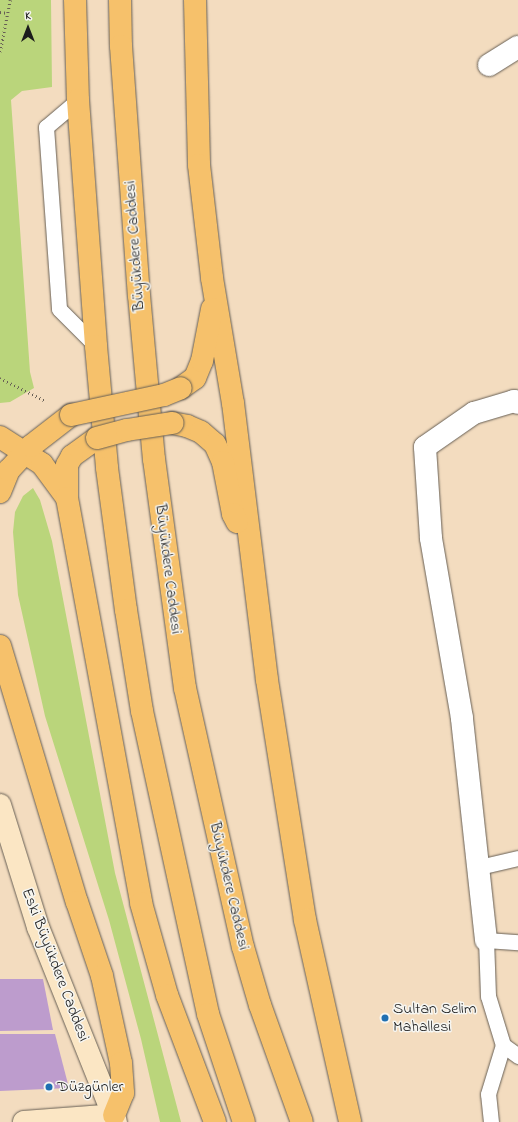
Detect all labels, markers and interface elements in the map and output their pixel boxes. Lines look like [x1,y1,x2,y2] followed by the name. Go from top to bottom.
[8,8,48,48] north arrow
[25,8,31,24] text: K
[121,180,149,312] street label: Büyükdere Caddesi
[151,503,185,635] street label: Büyükdere Caddesi
[205,820,253,952] street label: Büyükdere Caddesi
[17,886,93,1044] street label: Eski Büyükdere Caddesi
[393,999,476,1037] place label: Sultan Selim Mahallesi
[380,1013,390,1023] marker: Sultan Selim Mahallesi
[57,1077,124,1097] place label: Düzgünler
[44,1082,54,1092] marker: Düzgünler

